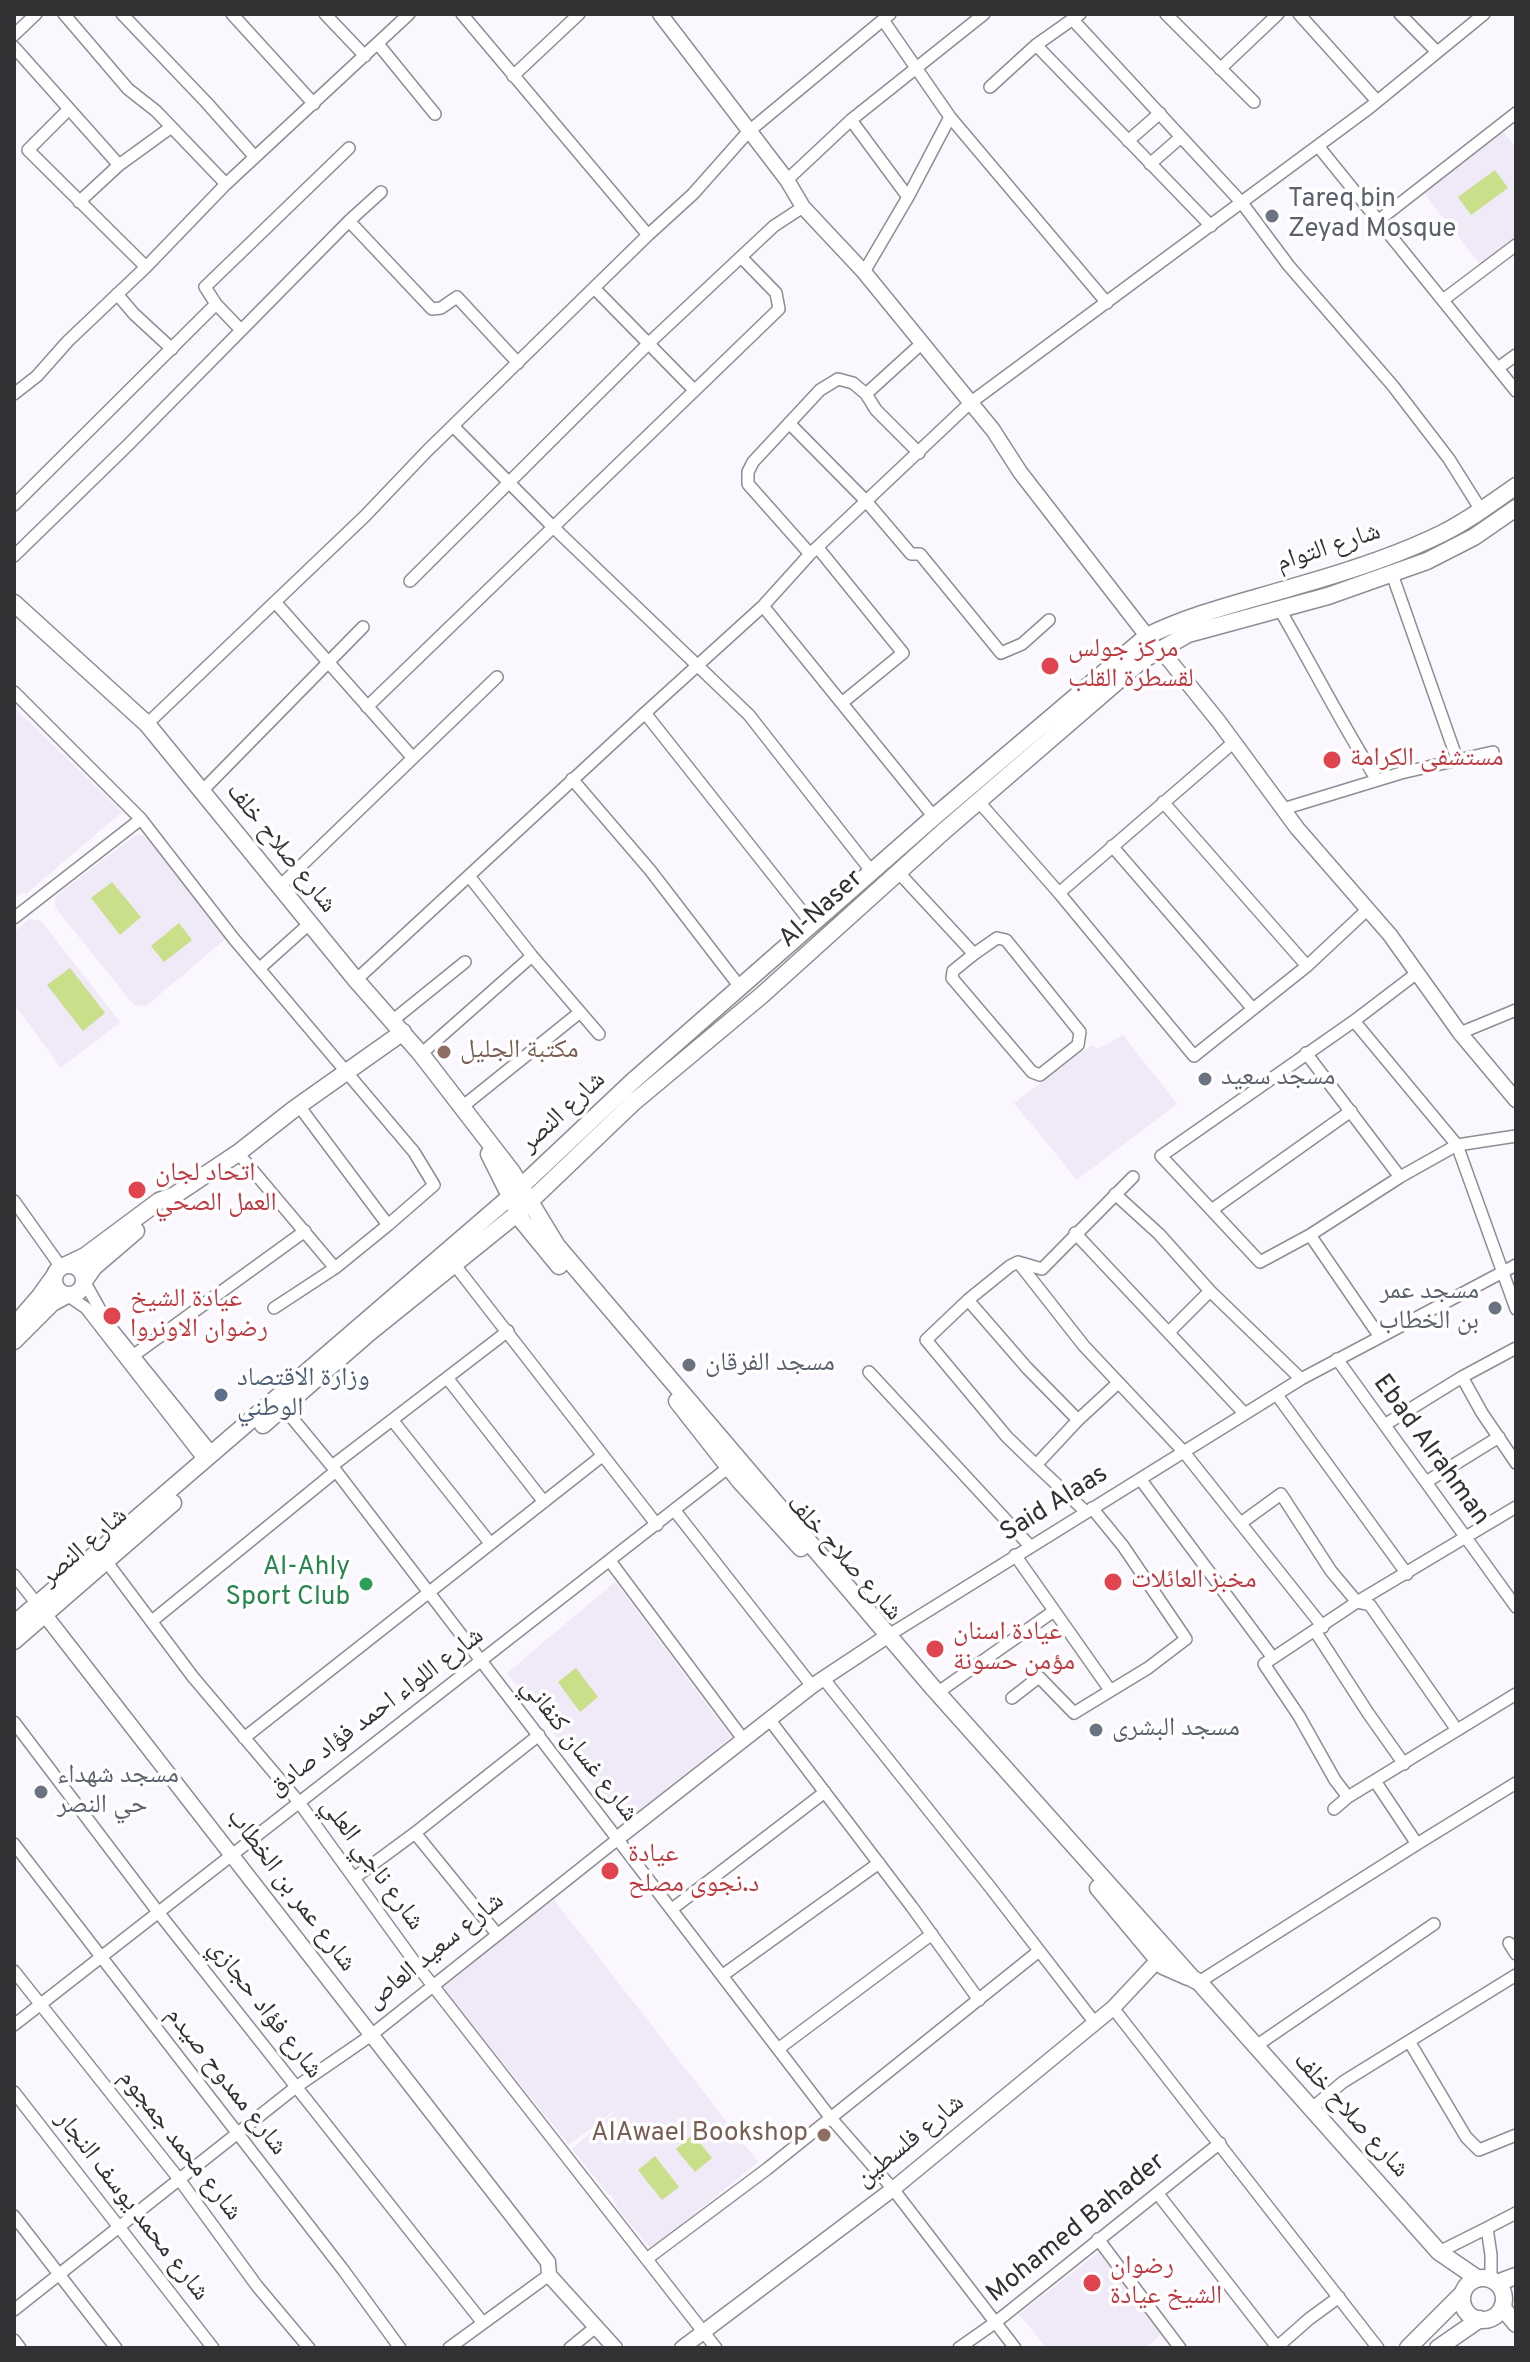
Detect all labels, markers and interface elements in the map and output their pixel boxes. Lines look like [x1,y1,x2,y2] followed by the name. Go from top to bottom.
[1288,185,1456,246] place label: Tareq bin Zeyad Mosque
[1263,207,1281,225] marker: Tareq bin Zeyad Mosque
[1273,518,1385,580] street label: شارع التوام
[1068,635,1194,696] place label: مركز جولس لقسطرة القلب
[1039,655,1061,677] marker: مركز جولس لقسطرة القلب
[1350,744,1504,776] place label: مستشفى الكرامة
[1321,749,1343,771] marker: مستشفى الكرامة
[218,778,342,920] street label: شارع صلاح خلف
[774,864,870,956] street label: Al-Naser
[460,1036,579,1068] place label: مكتبة الجليل
[435,1043,453,1061] marker: مكتبة الجليل
[1221,1063,1335,1095] place label: مسجد سعيد
[515,1066,613,1160] street label: شارع النصر
[1196,1070,1214,1088] marker: مسجد سعيد
[155,1159,277,1220] place label: اتحاد لجان العمل الصحي
[126,1179,148,1201] marker: اتحاد لجان العمل الصحي
[1379,1277,1479,1338] place label: مسجد عمر بن الخطاب
[130,1285,268,1346] place label: عيادة الشيخ رضوان الاونروا
[1486,1299,1504,1317] marker: مسجد عمر بن الخطاب
[101,1305,123,1327] marker: عيادة الشيخ رضوان الاونروا
[705,1349,835,1381] place label: مسجد الفرقان
[680,1356,698,1374] marker: مسجد الفرقان
[237,1364,370,1426] place label: وزارة الاقتصاد الوطني
[1365,1369,1495,1533] street label: Ebad Alrahman
[212,1386,230,1404] marker: وزارة الاقتصاد الوطني
[996,1460,1114,1550] street label: Said Alaas
[778,1490,908,1628] street label: شارع صلاح خلف
[35,1502,135,1594] street label: شارع النصر
[226,1553,350,1614] place label: Al-Ahly Sport Club
[1131,1566,1257,1598] place label: مخبز العائلات
[1102,1571,1124,1593] marker: مخبز العائلات
[357,1575,375,1593] marker: Al-Ahly Sport Club
[953,1618,1075,1680] place label: عيادة اسنان مؤمن حسونة
[263,1622,491,1804] street label: شارع اللواء احمد فؤاد صادق
[924,1638,946,1660] marker: عيادة اسنان مؤمن حسونة
[512,1673,644,1829] street label: شارع غسان كنفاني
[1112,1714,1240,1746] place label: مسجد البشرى
[1087,1721,1105,1739] marker: مسجد البشرى
[57,1761,179,1822] place label: مسجد شهداء حي النصر
[32,1783,50,1801] marker: مسجد شهداء حي النصر
[312,1793,430,1937] street label: شارع ناجي العلي
[218,1803,362,1979] street label: شارع عمر بن الخطاب
[628,1840,759,1902] place label: عيادة د.نجوى مصلح
[599,1860,621,1882] marker: عيادة د.نجوى مصلح
[361,1887,511,2017] street label: شارع سعيد العاص
[200,1934,328,2086] street label: شارع فؤاد حجازي
[157,2001,293,2163] street label: شارع ممدوح صيدم
[1285,2047,1415,2185] street label: شارع صلاح خلف
[110,2064,248,2228] street label: شارع محمد جمجوم
[850,2089,972,2195] street label: شارع فلسطين
[47,2106,215,2308] street label: شارع محمد يوسف النجار
[591,2119,808,2151] place label: AlAwael Bookshop
[815,2126,833,2144] marker: AlAwael Bookshop
[981,2147,1173,2311] street label: Mohamed Bahader
[1110,2252,1222,2314] place label: رضوان الشيخ عيادة
[1081,2272,1103,2294] marker: رضوان الشيخ عيادة

